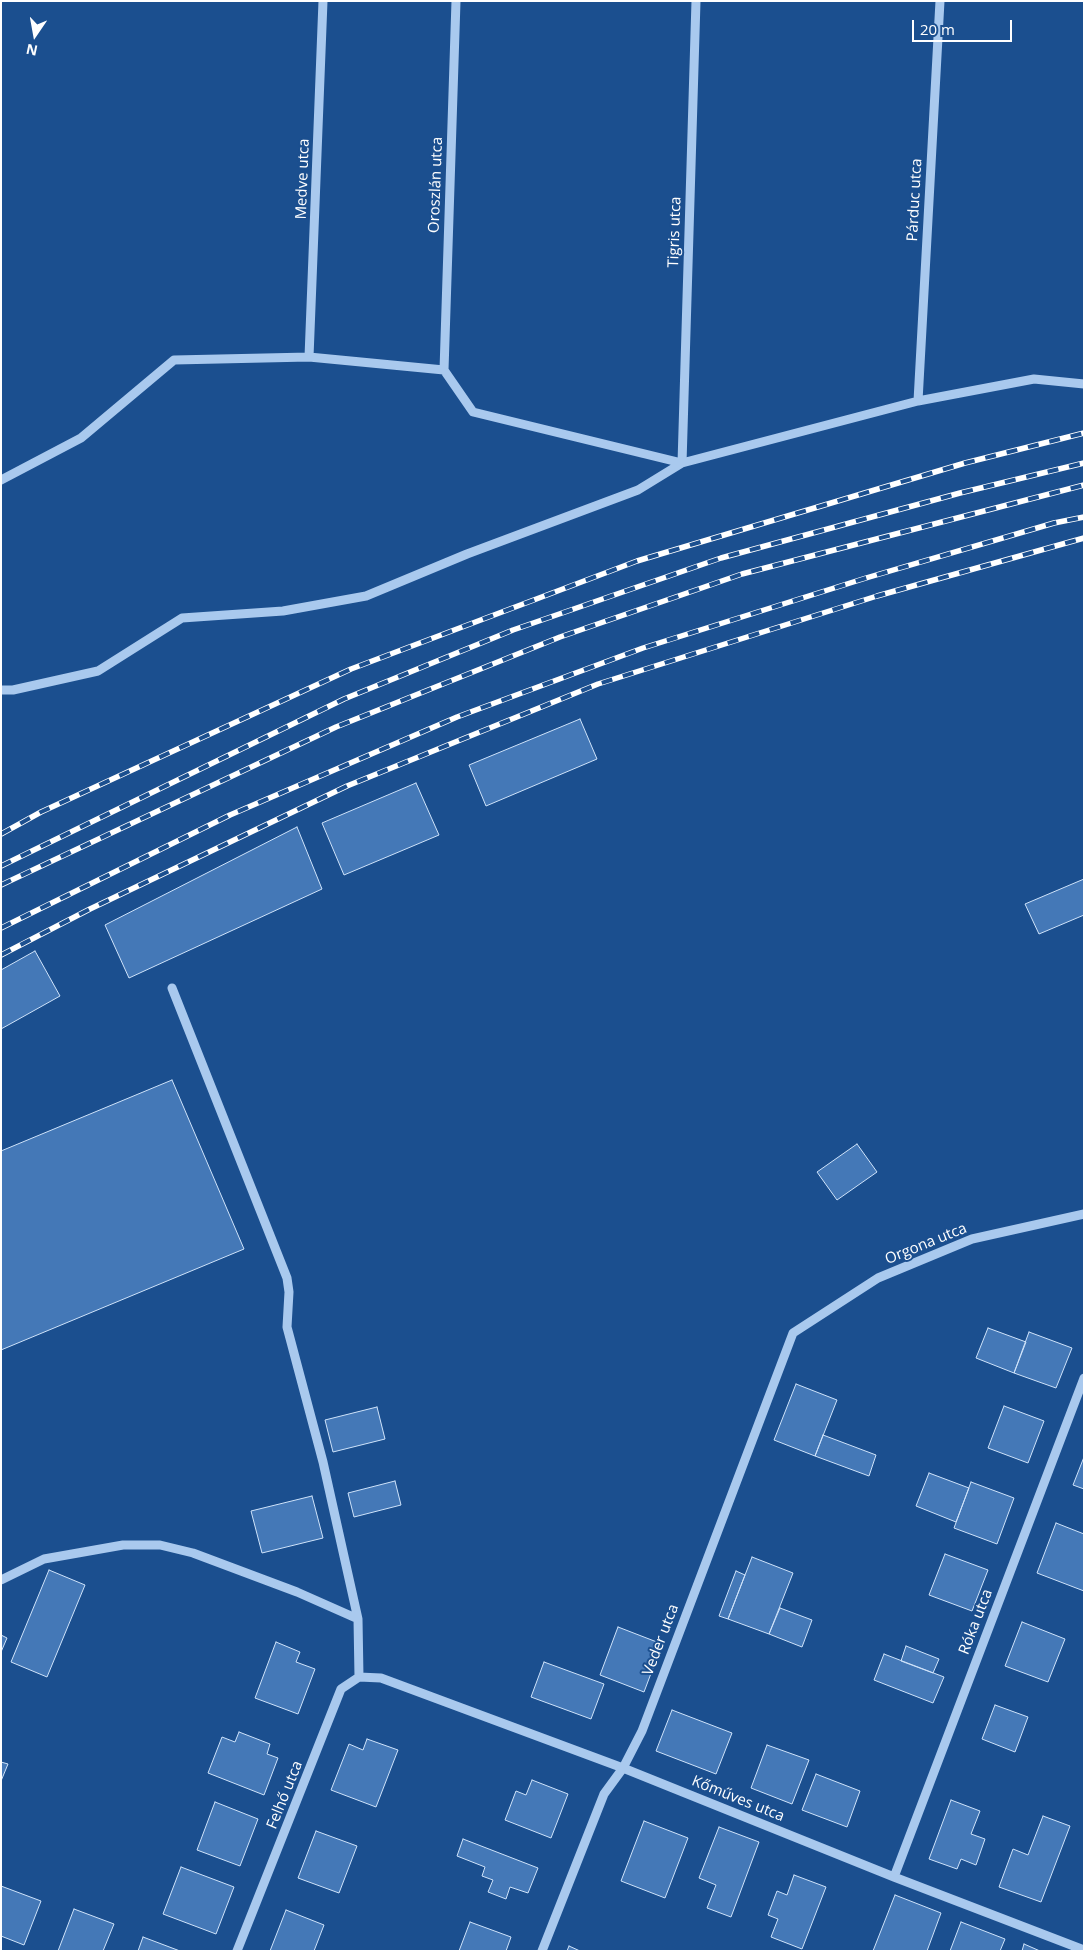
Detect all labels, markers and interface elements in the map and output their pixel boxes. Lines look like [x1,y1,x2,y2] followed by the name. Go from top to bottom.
[10,10,60,60] north arrow
[915,10,1015,42] scale bar
[920,19,955,39] text: 20 m
[24,40,39,61] text: N
[425,137,447,233] street label: Oroszlán utca
[293,138,313,220] street label: Medve utca
[904,158,926,242] street label: Párduc utca
[665,196,685,268] street label: Tigris utca
[883,1219,969,1269] street label: Orgona utca
[955,1587,997,1657] street label: Róka utca
[639,1602,683,1678] street label: Veder utca
[263,1758,307,1832] street label: Felhő utca
[689,1772,787,1826] street label: Kőműves utca

